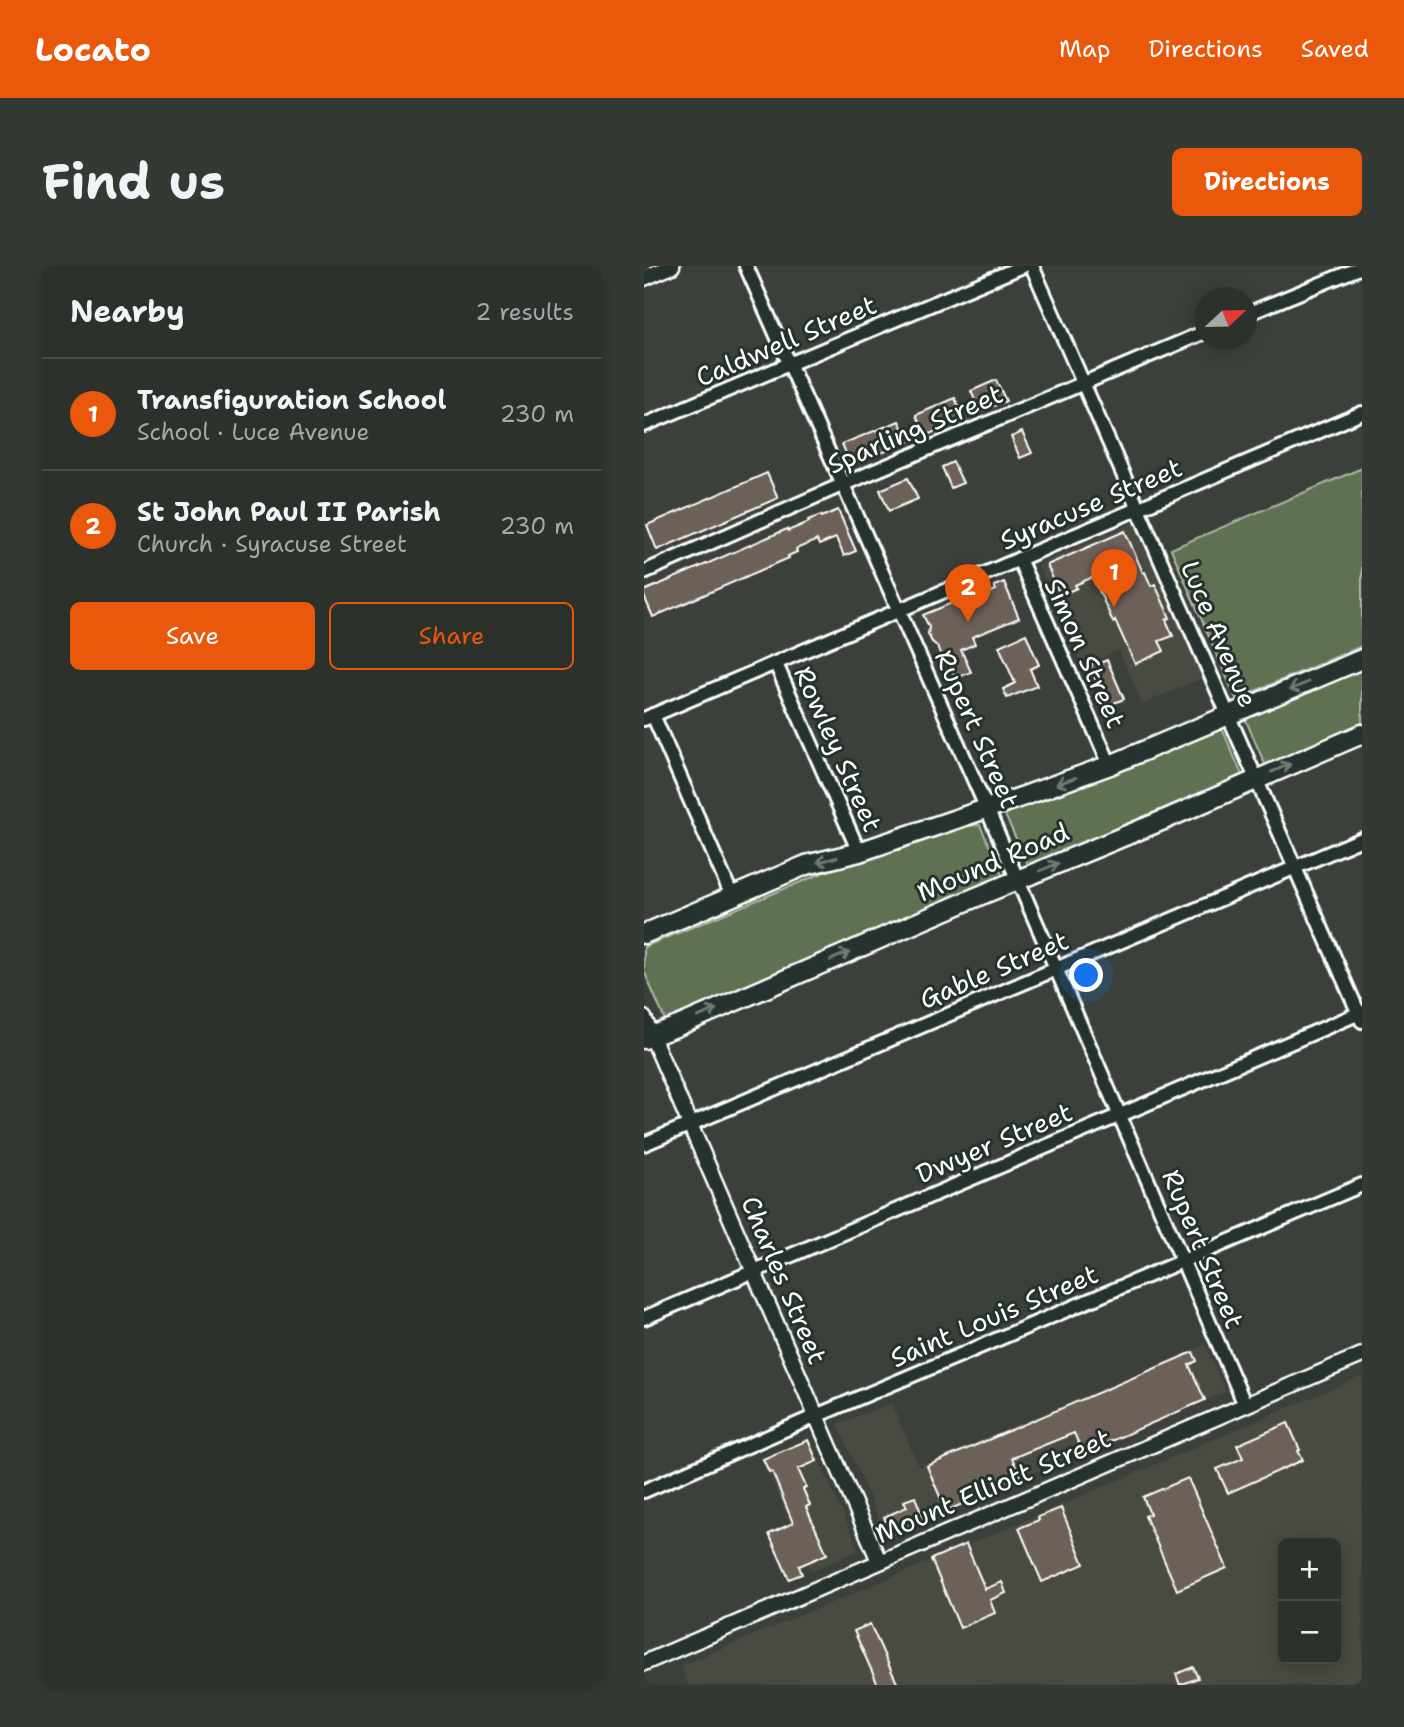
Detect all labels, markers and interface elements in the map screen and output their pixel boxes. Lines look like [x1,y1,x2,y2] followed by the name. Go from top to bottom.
[35,27,151,72] text: Locato
[1059,33,1110,65] text: Map
[1148,33,1263,65] text: Directions
[1301,33,1369,65] text: Saved
[1172,148,1362,216] button: Directions
[42,149,225,215] text: Find us
[690,287,882,394] street label: Caldwell Street
[1194,287,1257,350] north arrow
[70,291,185,332] text: Nearby
[475,297,574,327] text: 2 results
[822,376,1008,481] street label: Sparling Street
[137,382,446,417] text: Transfiguration School
[88,399,98,429] text: 1
[500,399,574,429] text: 230 m
[137,417,369,447] text: School · Luce Avenue
[994,449,1187,558] street label: Syracuse Street
[137,494,441,529] text: St John Paul II Parish
[85,511,101,541] text: 2
[500,511,574,541] text: 230 m
[137,529,407,559] text: Church · Syracuse Street
[1091,549,1137,607] pin: 1
[1173,555,1266,712] street label: Luce Avenue
[945,564,991,622] pin: 2
[1037,572,1134,733] street label: Simon Street
[70,602,315,670] button: Save
[329,602,574,670] button: Share
[927,644,1028,813] street label: Rupert Street
[786,660,891,837] street label: Rowley Street
[1289,680,1311,693] one-way arrow
[1270,761,1291,774] one-way arrow
[1056,776,1078,788] one-way arrow
[911,814,1074,909] street label: Mound Road
[816,854,839,867] one-way arrow
[1038,860,1060,873] one-way arrow
[914,922,1074,1017] street label: Gable Street
[828,949,850,962] one-way arrow
[1069,958,1103,992] your location
[696,1006,717,1019] one-way arrow
[910,1094,1077,1191] street label: Dwyer Street
[1154,1164,1253,1334] street label: Rupert Street
[733,1191,836,1369] street label: Charles Street
[885,1256,1103,1375] street label: Saint Louis Street
[870,1420,1116,1551] street label: Mount Elliott Street
[1278,1538,1341,1664] map controls
[1278,1538,1341,1601] button: +
[1278,1601,1341,1664] button: −

